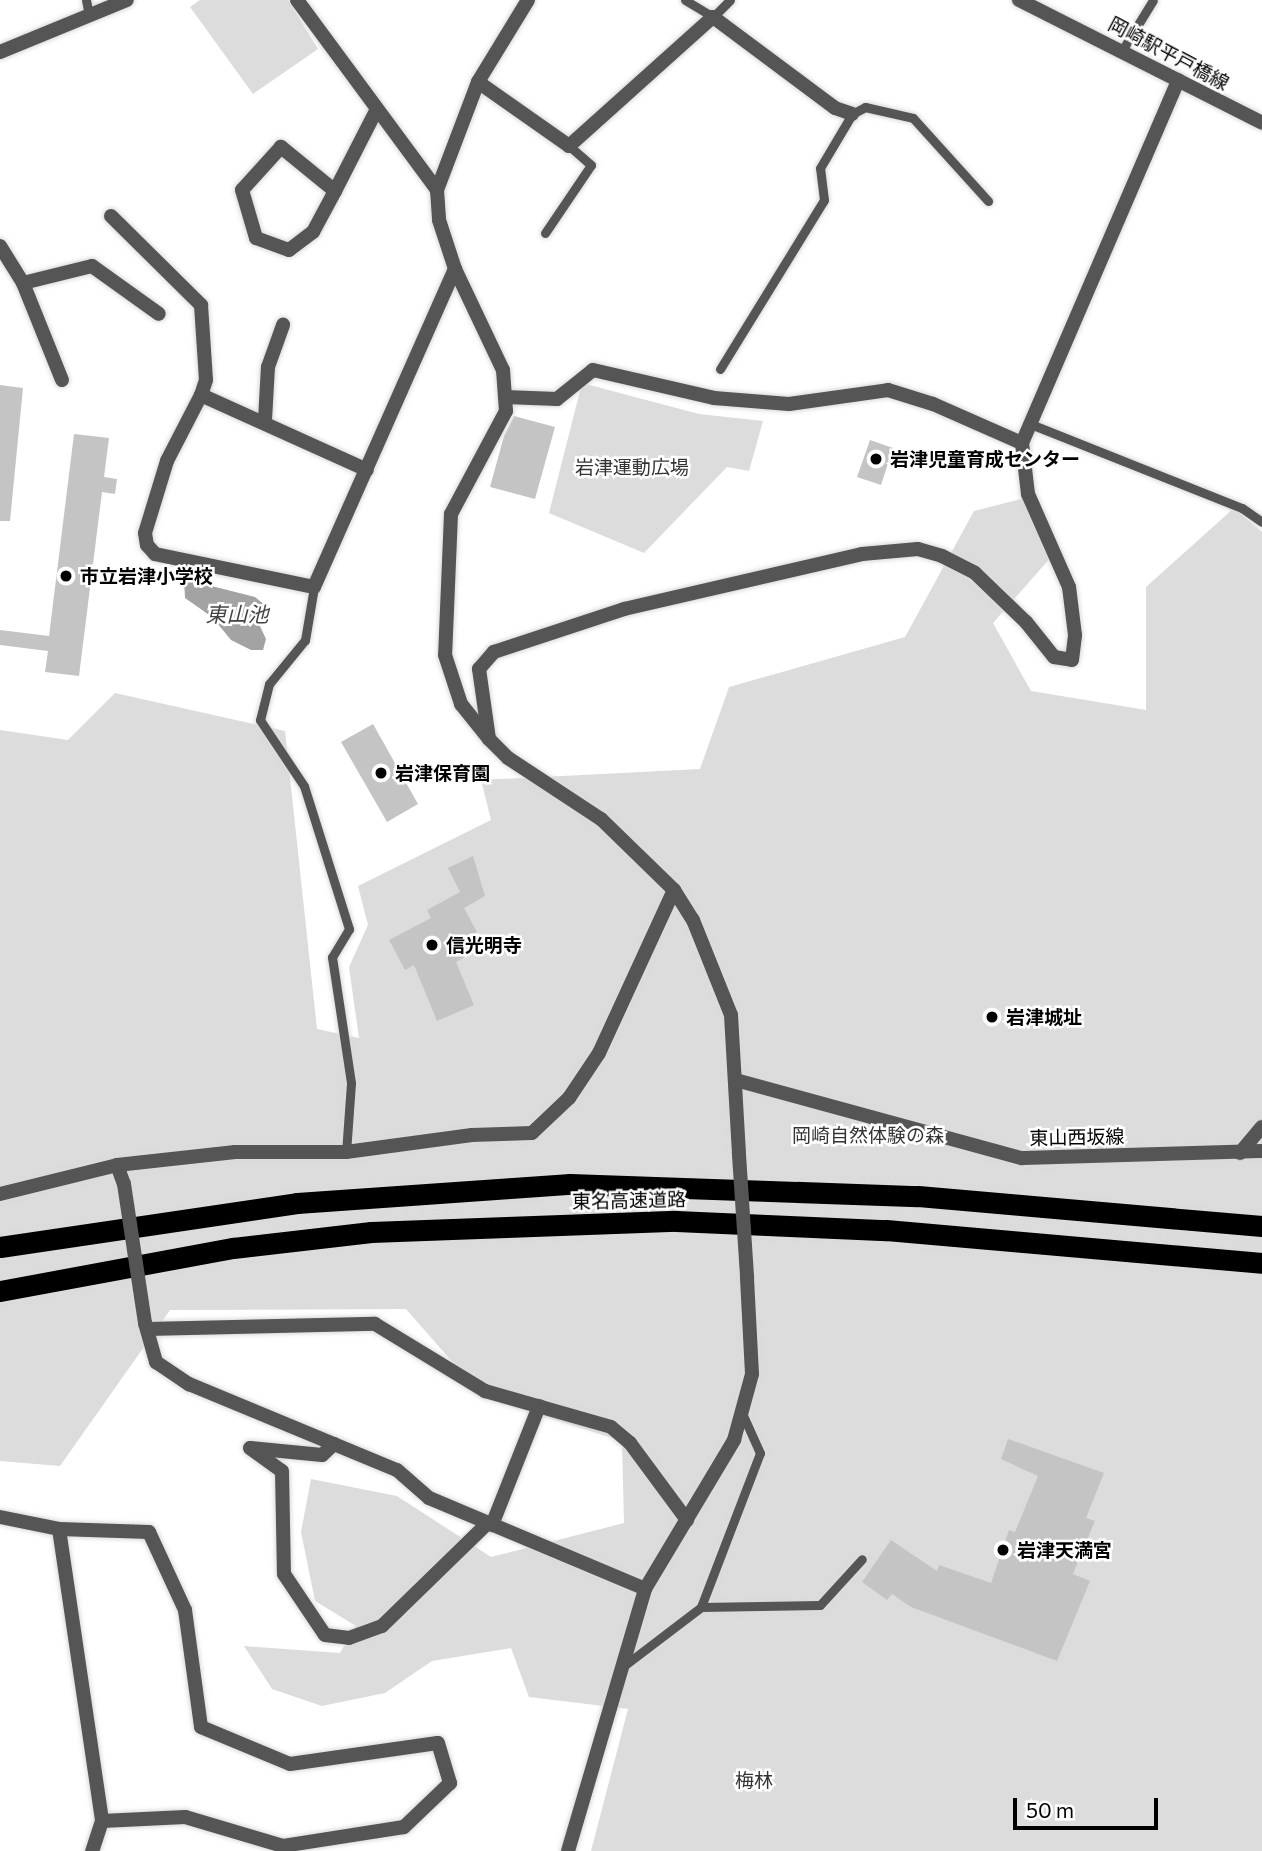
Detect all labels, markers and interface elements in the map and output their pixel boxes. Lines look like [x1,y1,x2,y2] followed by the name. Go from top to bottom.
[1105,12,1233,94] street label: 岡崎駅平戸橋線
[890,448,1080,470] place label: 岩津児童育成センター
[868,451,884,467] marker: 岩津児童育成センター
[575,456,689,478] park label: 岩津運動広場
[80,565,213,587] place label: 市立岩津小学校
[58,568,74,584] marker: 市立岩津小学校
[206,601,268,627] water label: 東山池
[395,762,490,784] place label: 岩津保育園
[373,765,389,781] marker: 岩津保育園
[446,934,522,956] place label: 信光明寺
[424,937,440,953] marker: 信光明寺
[1006,1006,1082,1028] place label: 岩津城址
[984,1009,1000,1025] marker: 岩津城址
[792,1124,944,1146] park label: 岡崎自然体験の森
[1029,1125,1125,1149] street label: 東山西坂線
[572,1188,686,1212] street label: 東名高速道路
[1017,1539,1112,1561] place label: 岩津天満宮
[995,1542,1011,1558] marker: 岩津天満宮
[735,1769,773,1791] park label: 梅林
[1017,1784,1162,1828] scale bar
[1026,1797,1074,1822] text: 50 m

